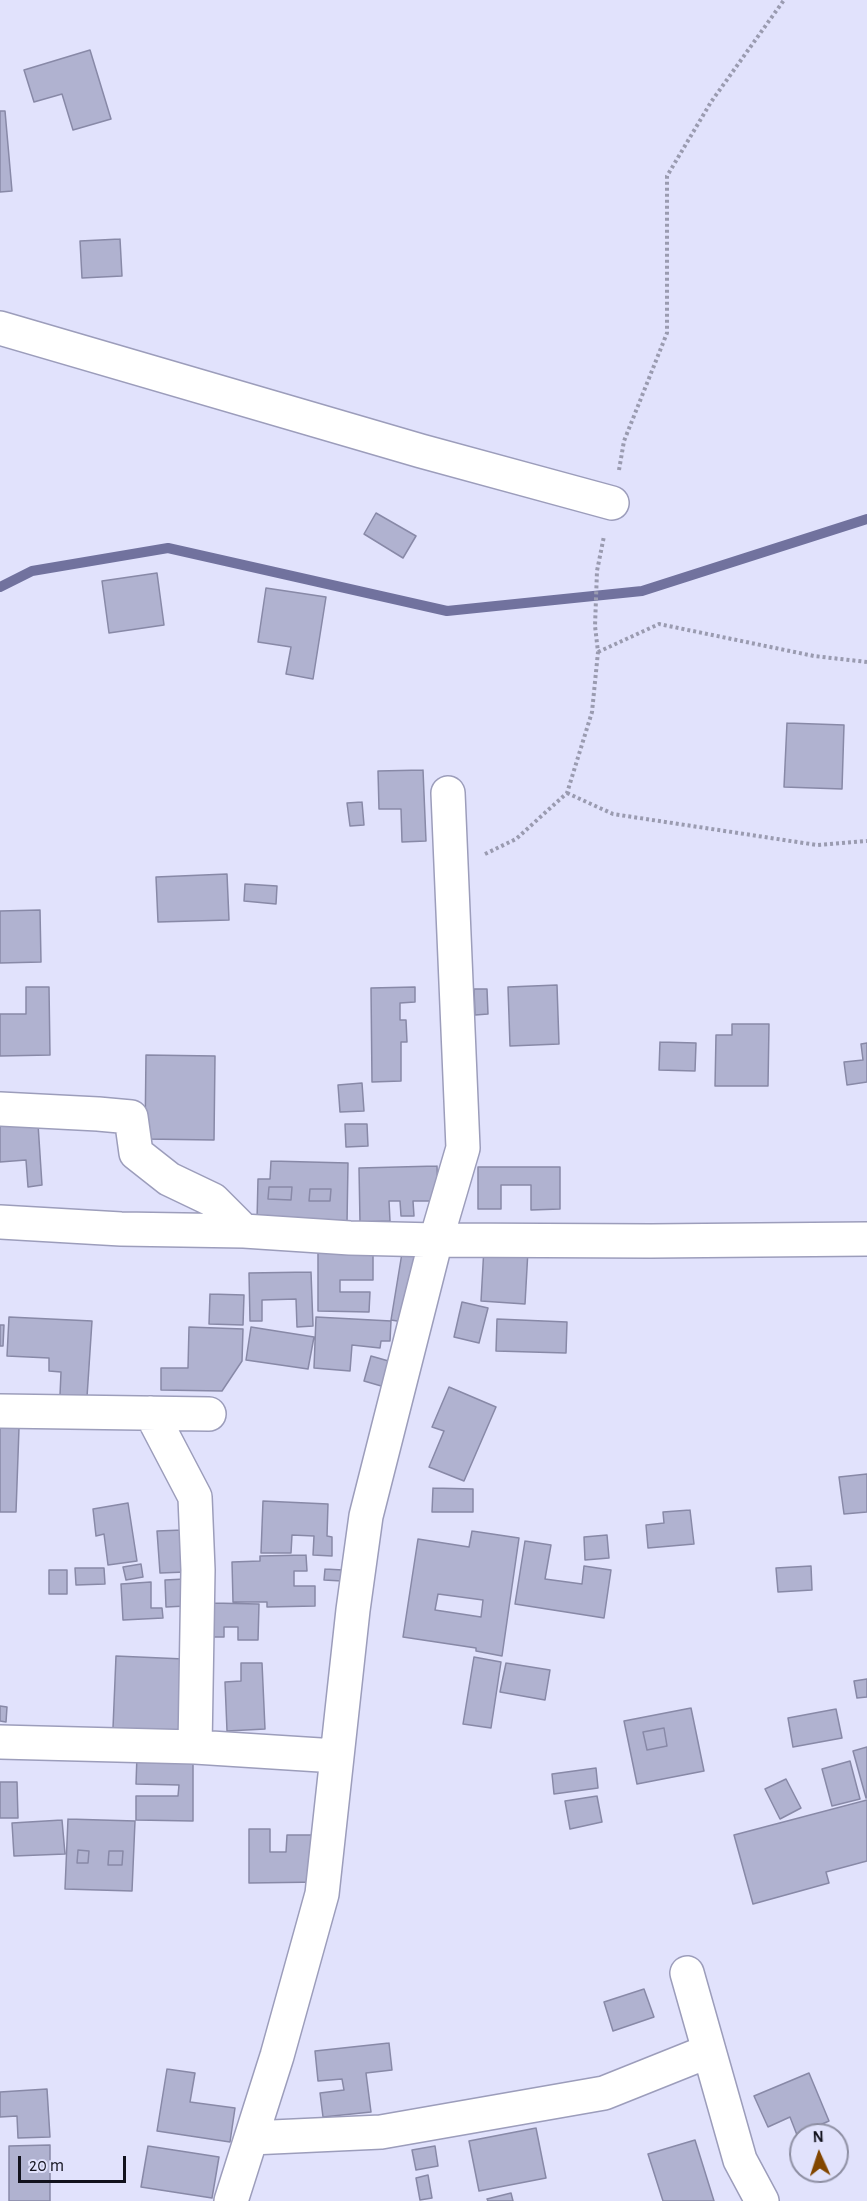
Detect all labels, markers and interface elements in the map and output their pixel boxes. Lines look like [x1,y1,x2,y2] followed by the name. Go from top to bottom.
[789,2123,849,2183] north arrow
[812,2129,824,2145] text: N
[21,2144,129,2182] scale bar
[29,2157,64,2175] text: 20 m

